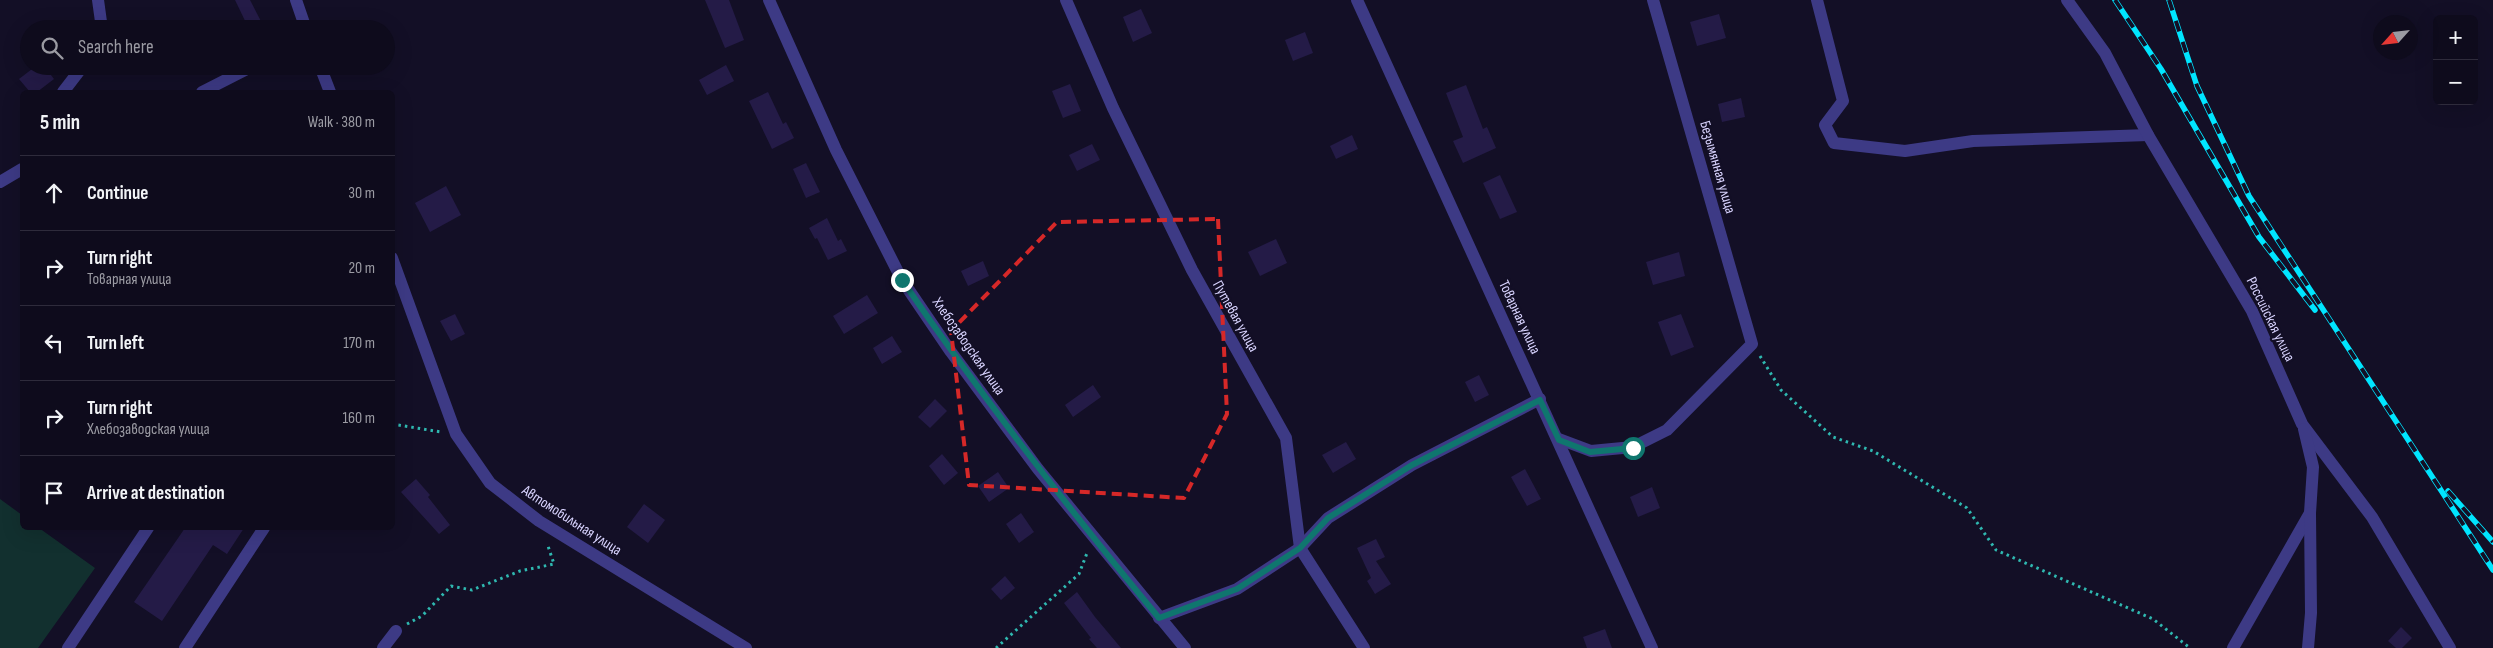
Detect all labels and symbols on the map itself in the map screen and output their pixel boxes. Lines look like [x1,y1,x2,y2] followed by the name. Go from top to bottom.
[2373,15,2418,60] north arrow
[1695,119,1740,216] street label: Безымянная улица
[891,269,914,292] route end
[2242,274,2299,365] street label: Российская улица
[1208,277,1263,355] street label: Путевая улица
[1494,277,1545,357] street label: Товарная улица
[927,293,1009,399] street label: Хлебозаводская улица
[1622,437,1645,460] route start
[517,481,625,560] street label: Автомобильная улица

